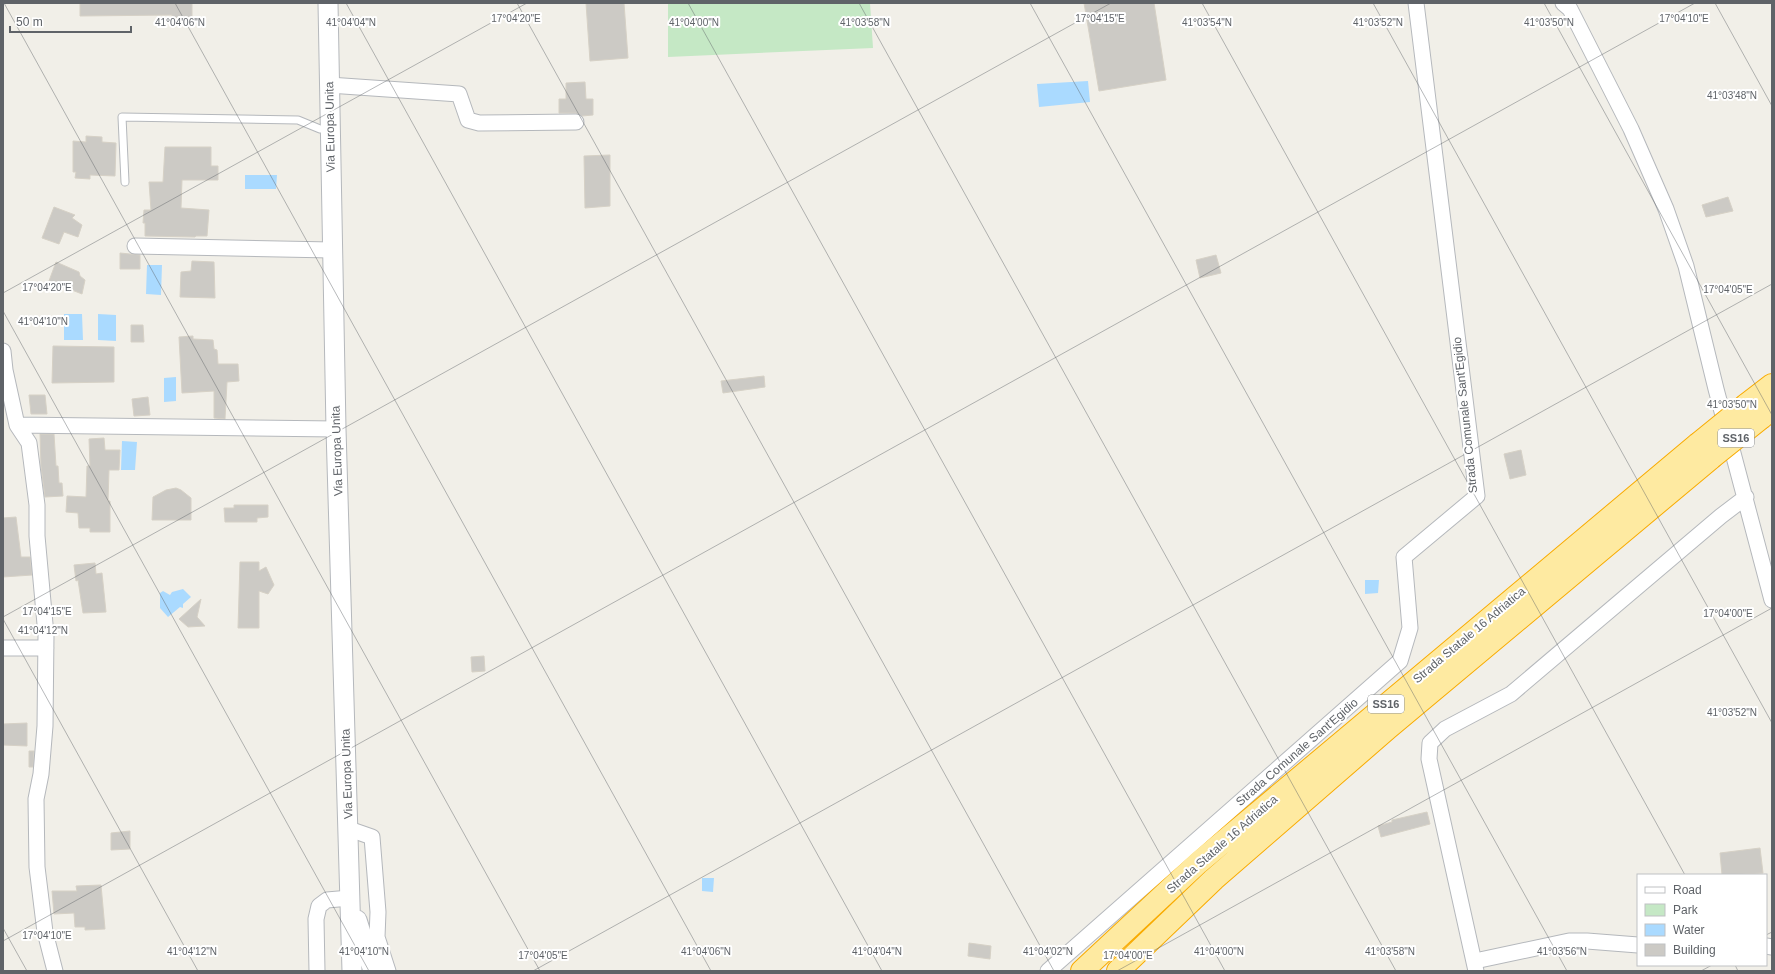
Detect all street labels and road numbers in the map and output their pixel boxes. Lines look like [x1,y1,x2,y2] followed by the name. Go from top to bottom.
[322,81,338,172] street label: Via Europa Unita
[1450,336,1480,494] street label: Strada Comunale Sant'Egidio
[328,405,346,496] street label: Via Europa Unita
[1718,429,1754,447] road number: SS16
[1410,584,1528,686] street label: Strada Statale 16 Adriatica
[1233,695,1361,809] street label: Strada Comunale Sant'Egidio
[1368,695,1404,713] road number: SS16
[338,728,356,819] street label: Via Europa Unita
[1164,792,1280,896] street label: Strada Statale 16 Adriatica

